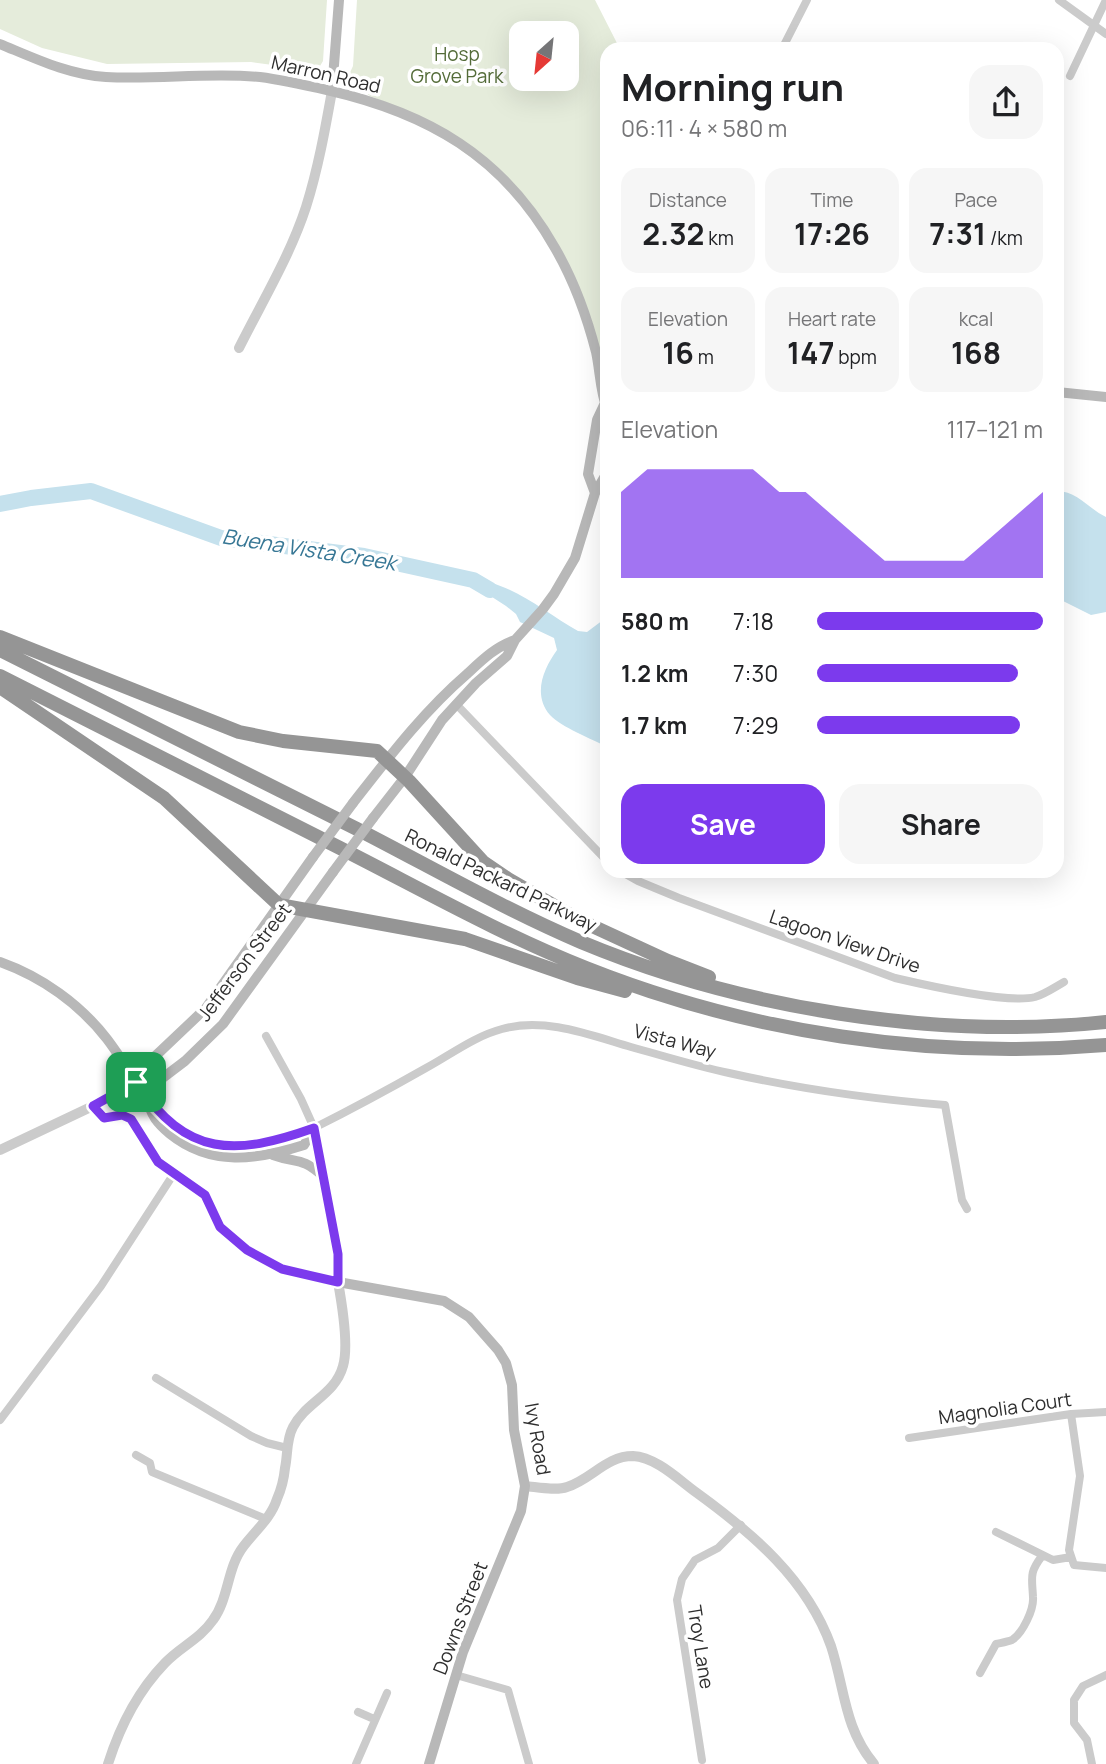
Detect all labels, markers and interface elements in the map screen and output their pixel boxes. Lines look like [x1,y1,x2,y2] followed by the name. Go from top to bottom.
[509,21,579,91] north arrow
[509,21,579,91] map controls
[411,41,504,89] park label: Hosp Grove Park
[269,49,383,99] street label: Marron Road
[621,60,844,112] text: Morning run
[969,65,1043,139] button: share
[621,112,787,144] text: 06:11 · 4 × 580 m
[649,187,727,213] text: Distance
[811,187,853,213] text: Time
[955,187,997,213] text: Pace
[642,213,704,254] text: 2.32
[794,213,870,254] text: 17:26
[929,213,986,254] text: 7:31
[704,225,734,251] text: km
[986,225,1023,251] text: /km
[648,306,728,332] text: Elevation
[788,306,876,332] text: Heart rate
[959,306,993,332] text: kcal
[662,332,694,373] text: 16
[787,332,834,373] text: 147
[951,332,1001,373] text: 168
[694,344,714,370] text: m
[834,344,877,370] text: bpm
[621,413,718,445] text: Elevation
[947,413,1043,445] text: 117–121 m
[220,521,401,577] water label: Buena Vista Creek
[621,605,689,637] text: 580 m
[733,605,774,637] text: 7:18
[621,657,688,689] text: 1.2 km
[733,657,778,689] text: 7:30
[621,709,687,741] text: 1.7 km
[733,709,779,741] text: 7:29
[621,784,825,864] button: Save
[839,784,1043,864] button: Share
[401,822,601,938] street label: Ronald Packard Parkway
[191,898,297,1026] street label: Jefferson Street
[766,903,924,979] street label: Lagoon View Drive
[631,1018,719,1064] street label: Vista Way
[106,1052,166,1112] pin
[117,1063,155,1101] icon: arrive
[937,1386,1073,1430] street label: Magnolia Court
[519,1401,557,1477] street label: Ivy Road
[427,1558,493,1678] street label: Downs Street
[682,1603,720,1691] street label: Troy Lane

